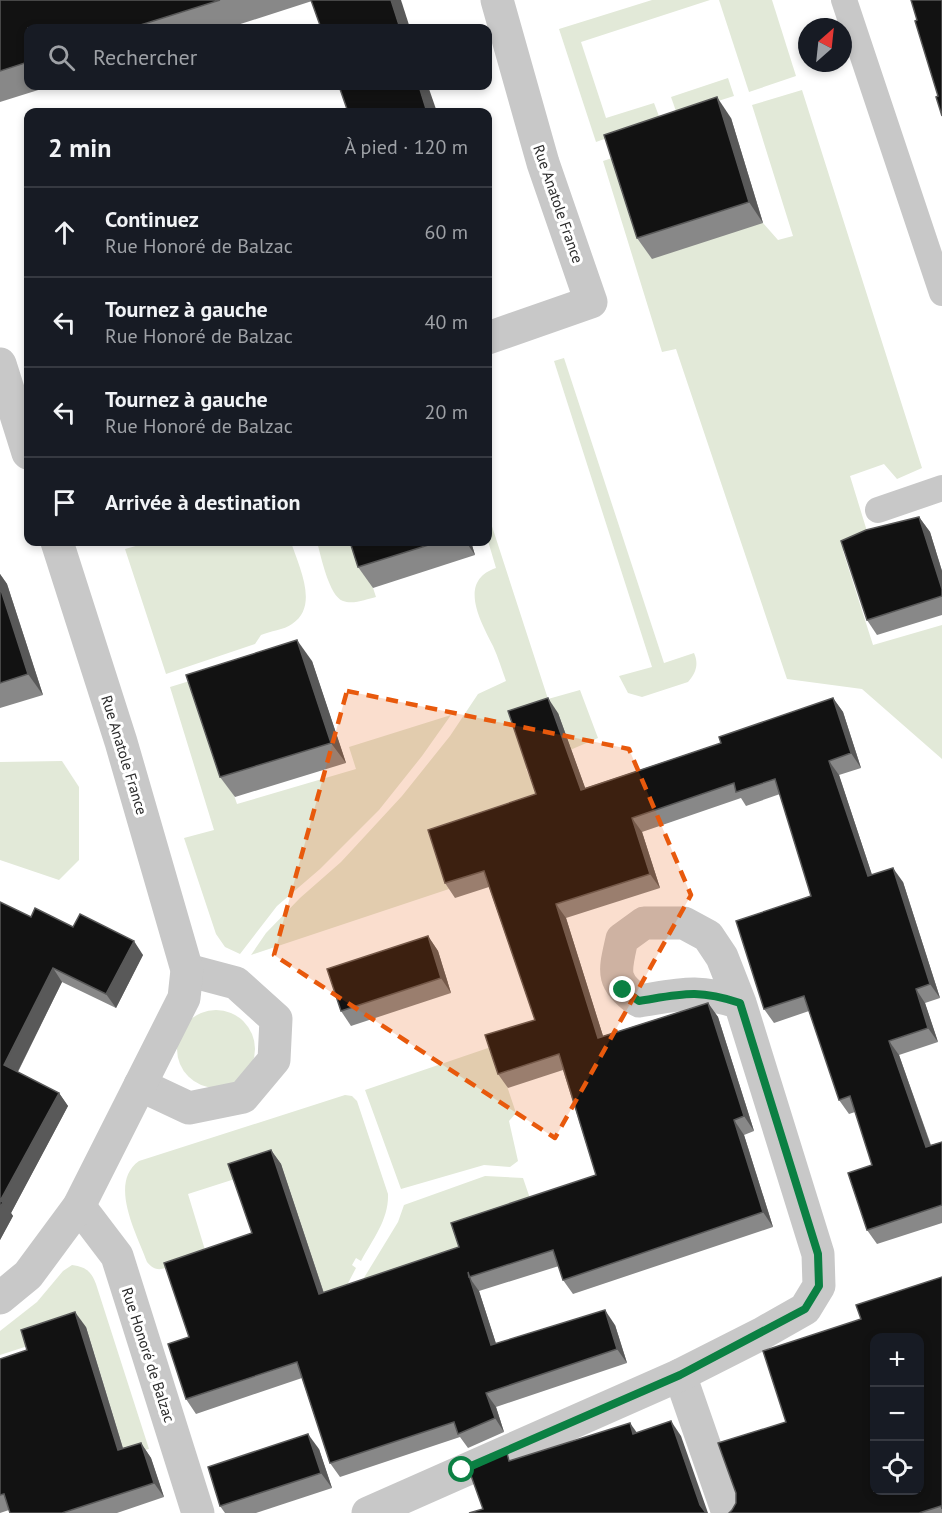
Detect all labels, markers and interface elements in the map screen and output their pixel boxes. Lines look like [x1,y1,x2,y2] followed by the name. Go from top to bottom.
[798,18,852,72] north arrow
[24,24,492,90] search box
[45,41,78,74] icon: search
[93,43,197,71] text: Rechercher
[48,131,111,164] text: 2 min
[344,134,468,160] text: À pied · 120 m
[529,142,588,266] street label: Rue Anatole France
[105,205,199,233] text: Continuez
[48,216,81,249] icon: ahead
[425,219,468,245] text: 60 m
[105,233,293,259] text: Rue Honoré de Balzac
[105,295,268,323] text: Tournez à gauche
[48,306,81,339] icon: left
[425,309,468,335] text: 40 m
[105,323,293,349] text: Rue Honoré de Balzac
[105,385,268,413] text: Tournez à gauche
[48,396,81,429] icon: left
[425,399,468,425] text: 20 m
[105,413,293,439] text: Rue Honoré de Balzac
[48,486,81,519] icon: arrive
[105,488,301,516] text: Arrivée à destination
[97,693,152,817] street label: Rue Anatole France
[609,976,635,1002] route end
[118,1285,179,1425] street label: Rue Honoré de Balzac
[870,1333,924,1495] map controls
[870,1333,924,1387] button: +
[870,1387,924,1441] button: −
[870,1441,924,1495] button: locate
[448,1456,474,1482] route start

